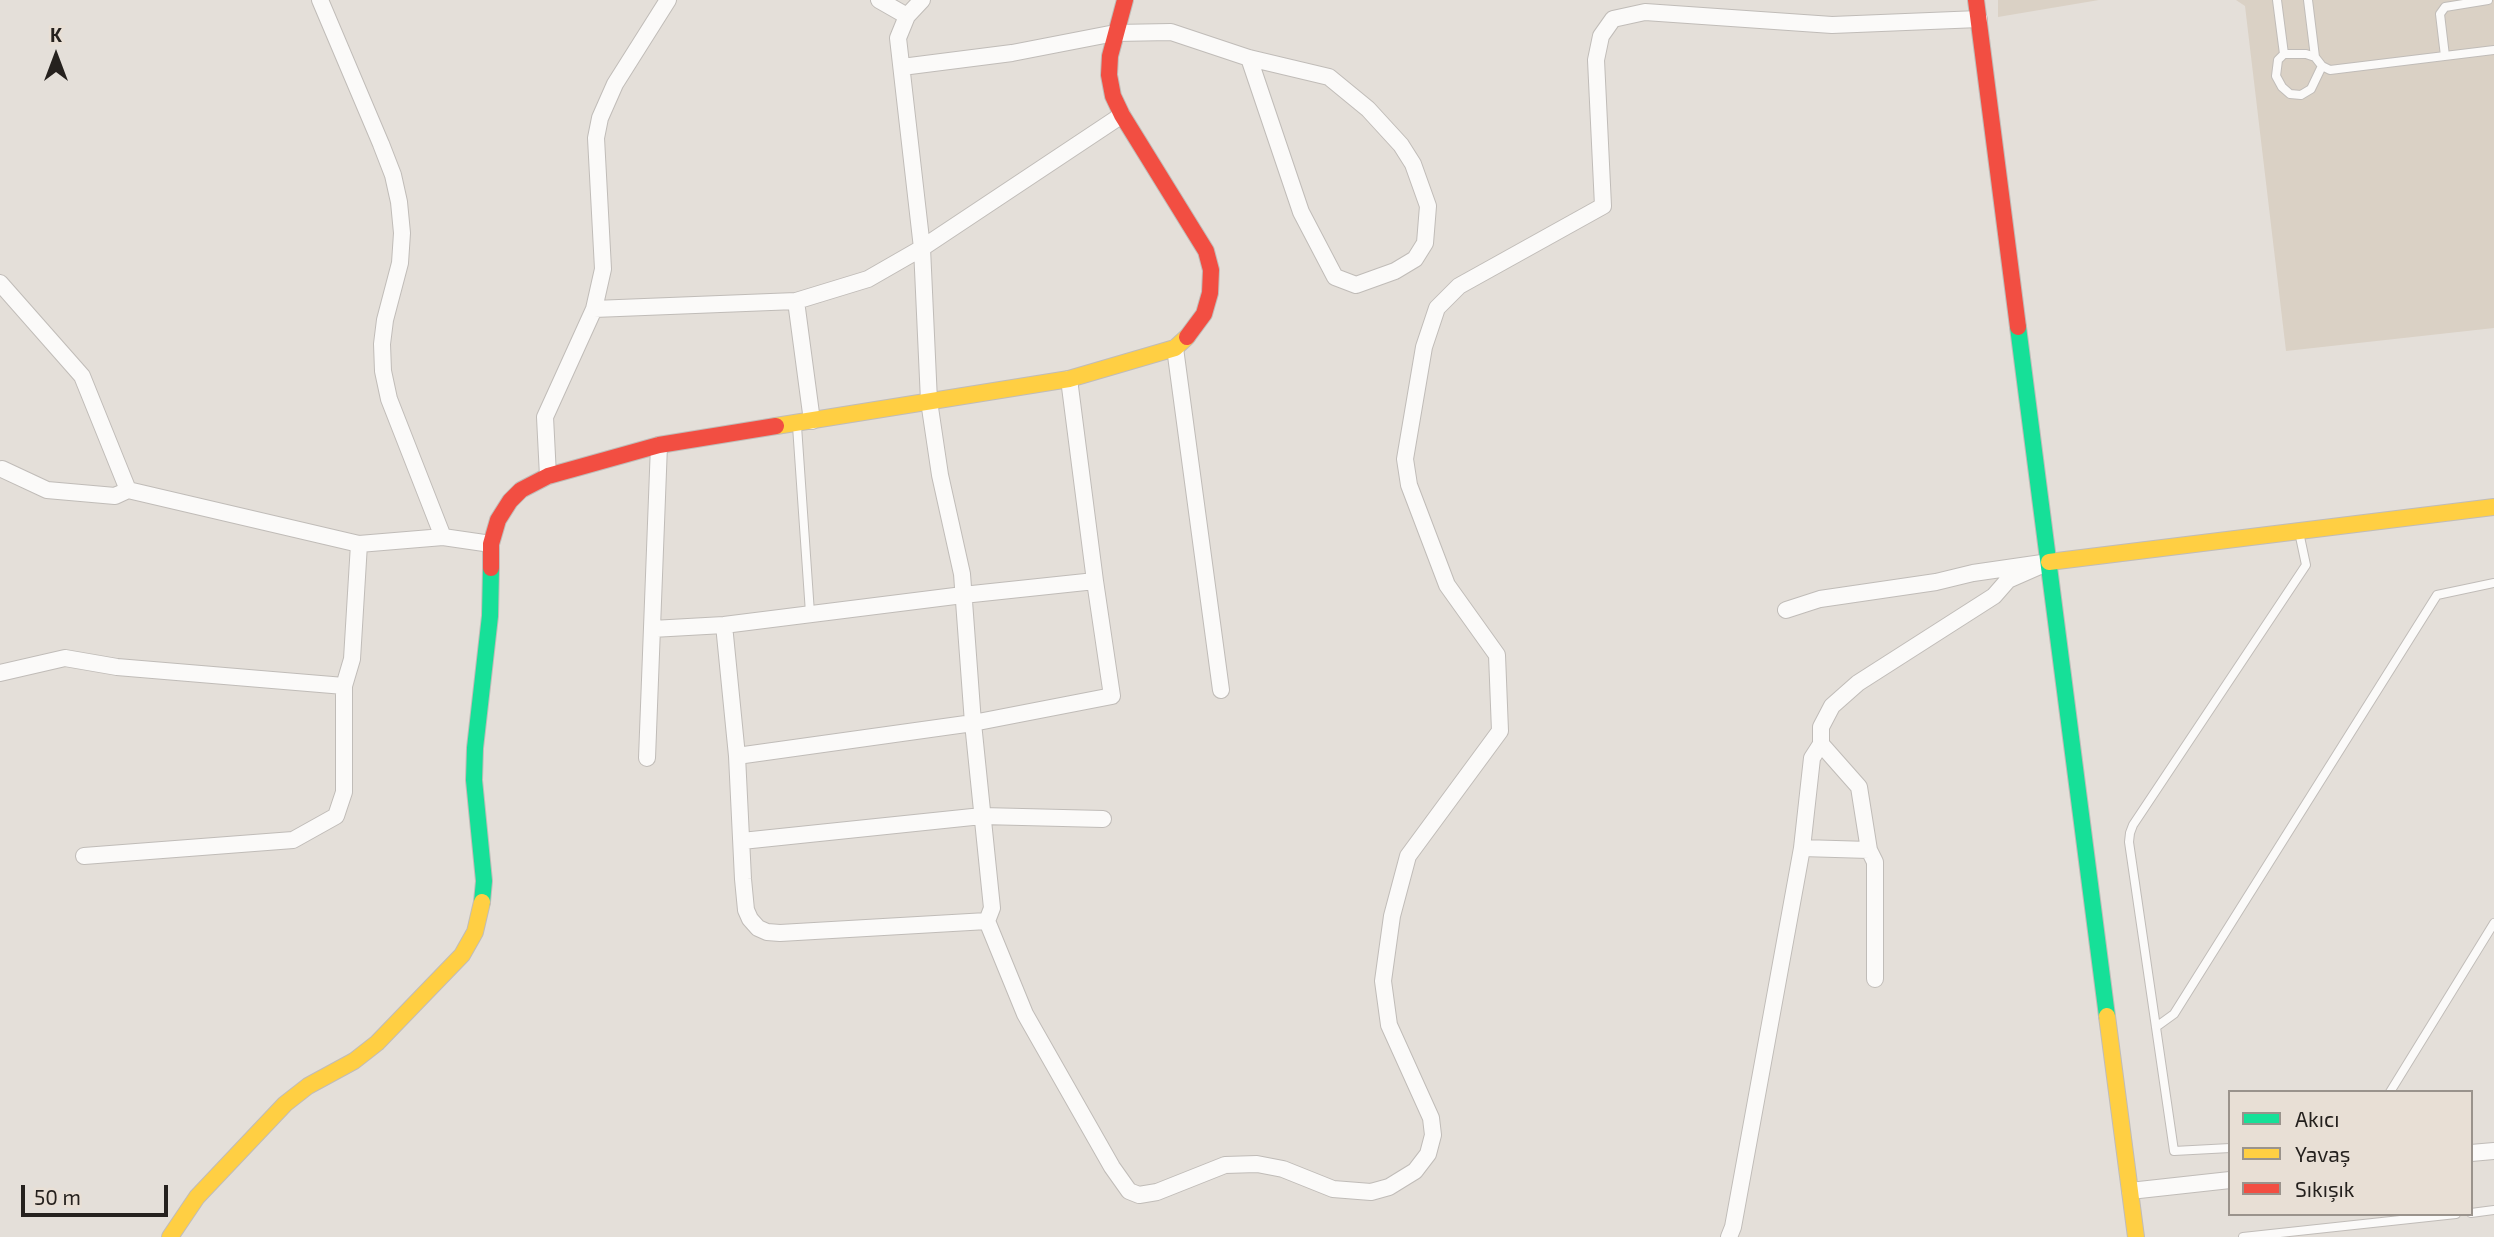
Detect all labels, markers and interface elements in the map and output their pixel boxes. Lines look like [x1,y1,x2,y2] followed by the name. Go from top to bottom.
[21,21,91,91] north arrow
[50,23,62,46] text: K
[2228,1090,2473,1216] legend
[2295,1106,2339,1131] text: Akıcı
[2295,1141,2351,1166] text: Yavaş
[24,1170,172,1214] scale bar
[2295,1176,2355,1201] text: Sıkışık
[34,1184,81,1209] text: 50 m

